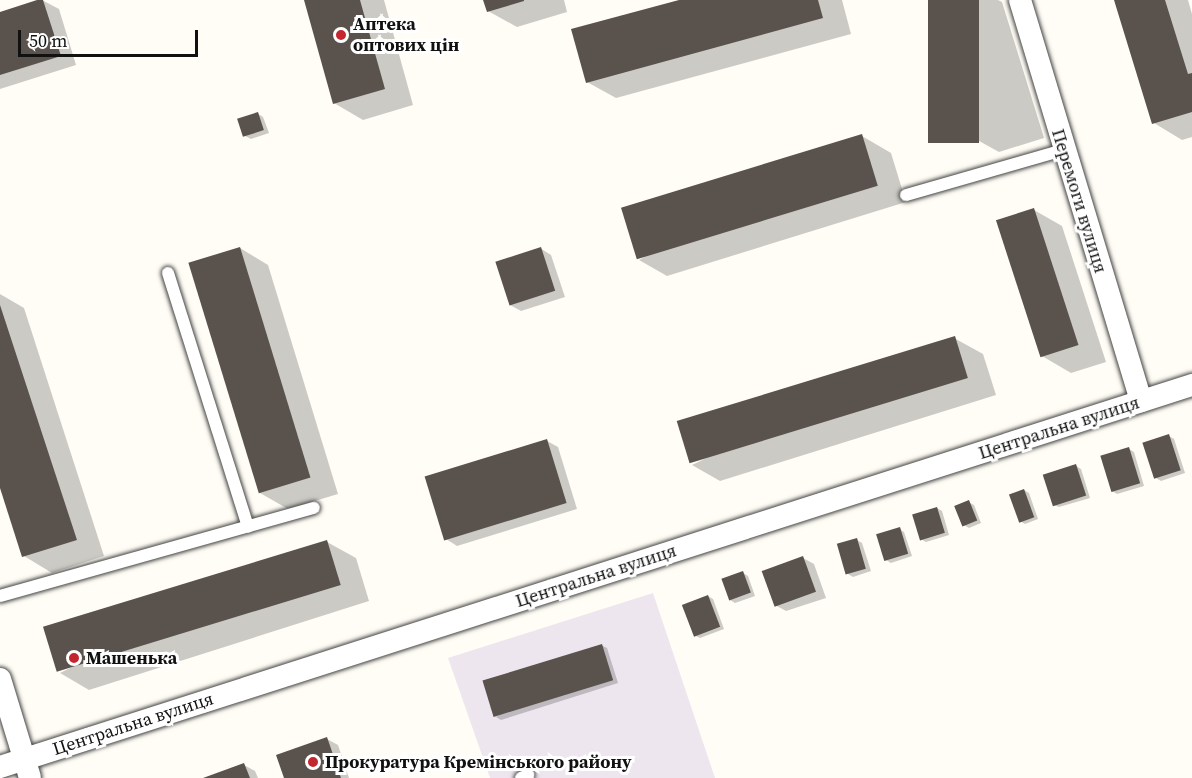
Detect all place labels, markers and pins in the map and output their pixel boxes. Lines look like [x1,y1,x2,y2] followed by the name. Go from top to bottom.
[353,14,459,57] place label: Аптека оптових цін
[334,28,348,42] marker: Аптека оптових цін
[86,647,177,669] place label: Машенька
[67,651,81,665] marker: Машенька
[325,751,631,773] place label: Прокуратура Кремінського району
[306,755,320,769] marker: Прокуратура Кремінського району

